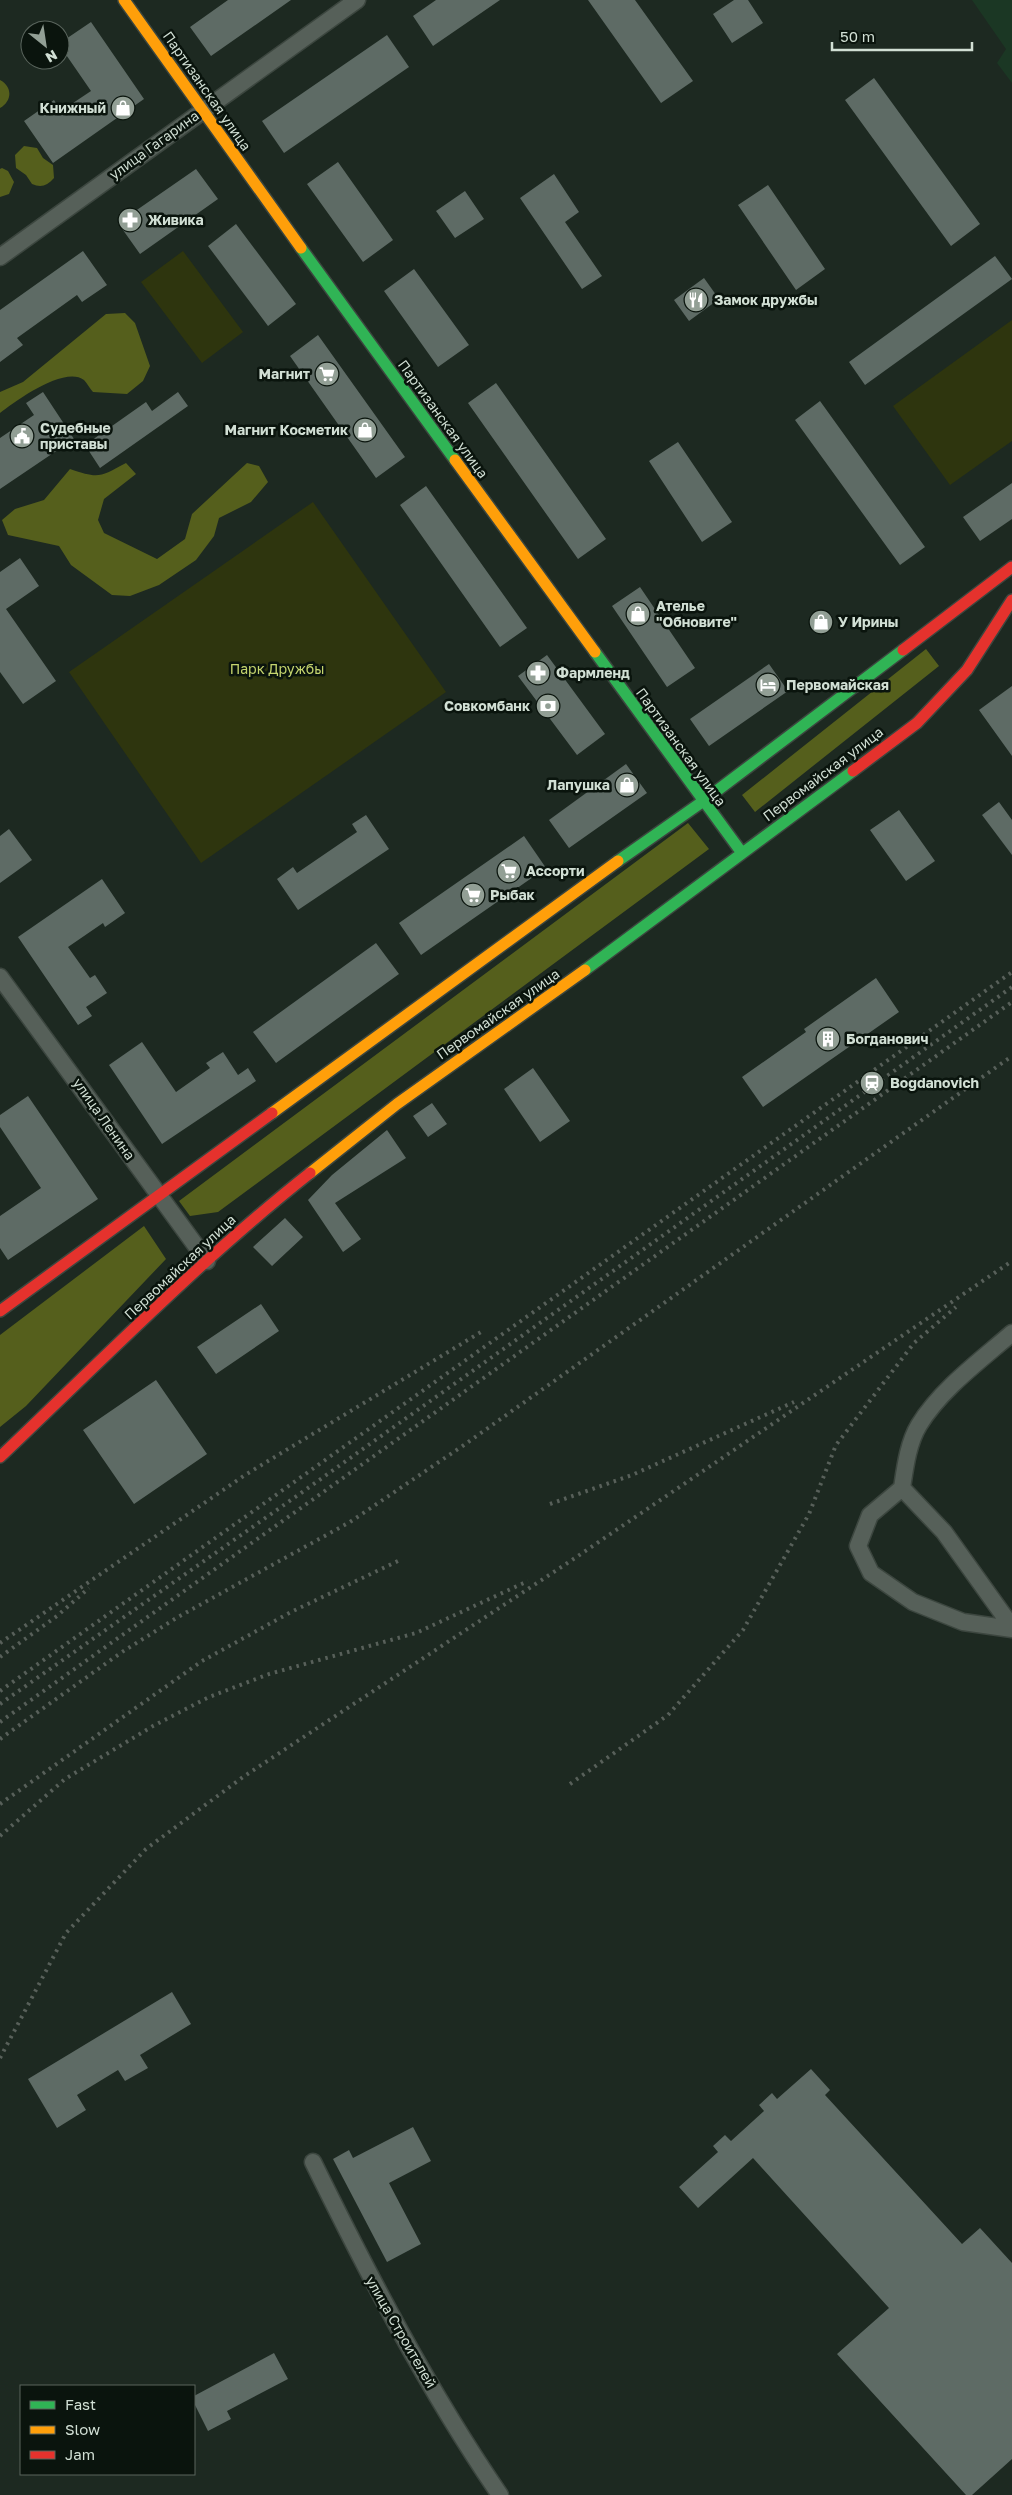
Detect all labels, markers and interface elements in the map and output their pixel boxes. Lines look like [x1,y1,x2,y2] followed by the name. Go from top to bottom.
[20,20,70,70] north arrow
[832,20,972,52] scale bar
[840,27,875,45] text: 50 m
[160,28,255,154] street label: Партизанская улица
[43,47,61,67] text: N
[110,95,136,121] shop icon: Книжный
[39,99,106,116] place label: Книжный
[106,106,202,183] street label: улица Гагарина
[117,207,143,233] pharmacy icon: Живика
[148,211,204,228] place label: Живика
[683,287,709,313] restaurant icon: Замок дружбы
[714,291,818,308] place label: Замок дружбы
[395,356,492,481] street label: Партизанская улица
[314,361,340,387] supermarket icon: Магнит
[259,365,310,382] place label: Магнит
[352,417,378,443] shop icon: Магнит Косметик
[40,419,111,452] place label: Судебные приставы
[225,421,348,438] place label: Магнит Косметик
[9,423,35,449] public building icon: Судебные приставы
[656,597,737,630] place label: Ателье "Обновите"
[625,601,651,627] shop icon: Ателье "Обновите"
[808,609,834,635] shop icon: У Ирины
[838,613,898,630] place label: У Ирины
[230,660,324,677] park label: Парк Дружбы
[525,660,551,686] pharmacy icon: Фармленд
[556,664,630,681] place label: Фармленд
[755,672,781,698] hotel icon: Первомайская
[786,676,889,693] place label: Первомайская
[633,684,730,809] street label: Партизанская улица
[535,693,561,719] bank icon: Совкомбанк
[444,697,530,714] place label: Совкомбанк
[759,723,886,824] street label: Первомайская улица
[614,772,640,798] shop icon: Лапушка
[547,776,610,793] place label: Лапушка
[496,858,522,884] supermarket icon: Ассорти
[526,862,585,879] place label: Ассорти
[460,882,486,908] supermarket icon: Рыбак
[490,886,535,903] place label: Рыбак
[433,965,562,1062] street label: Первомайская улица
[815,1026,841,1052] building icon: Богданович
[846,1030,928,1047] place label: Богданович
[859,1070,885,1096] station icon: Bogdanovich
[70,1074,139,1163] street label: улица Ленина
[890,1074,979,1091] place label: Bogdanovich
[120,1211,239,1323] street label: Первомайская улица
[363,2273,440,2391] street label: улица Строителей
[20,2385,195,2475] legend
[65,2395,96,2413] text: Fast
[65,2420,100,2438] text: Slow
[65,2445,95,2463] text: Jam

